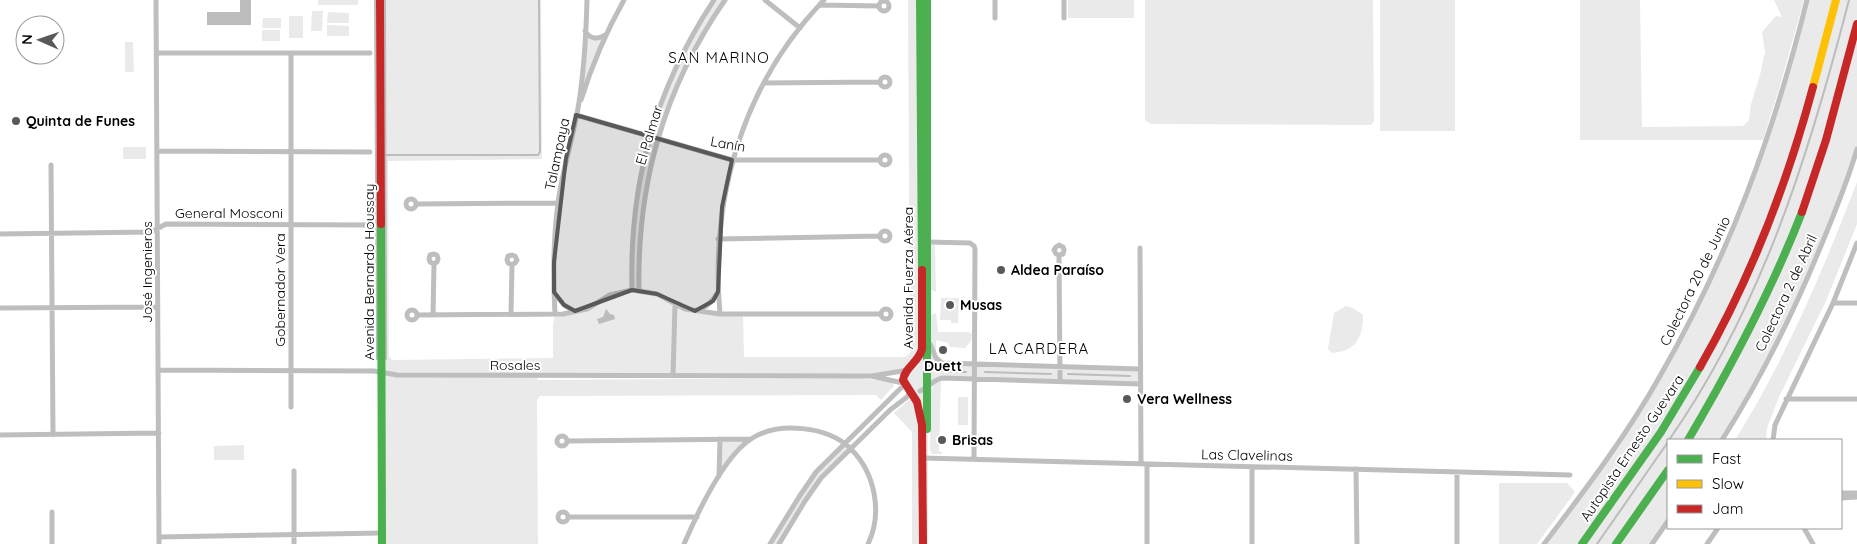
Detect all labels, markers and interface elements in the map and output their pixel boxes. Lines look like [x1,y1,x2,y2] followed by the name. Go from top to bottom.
[15,15,65,65] north arrow
[18,34,36,45] text: N
[668,48,770,67] district label: SAN MARINO
[631,102,667,167] street label: El Palmar
[26,112,135,130] place label: Quinta de Funes
[10,115,22,127] marker: Quinta de Funes
[541,116,573,192] street label: Talampaya
[709,132,747,156] street label: Lanín
[360,184,378,360] street label: Avenida Bernardo Houssay
[175,204,283,222] street label: General Mosconi
[899,207,917,349] street label: Avenida Fuerza Aérea
[1656,213,1734,349] street label: Colectora 20 de Junio
[138,221,156,323] street label: José Ingenieros
[1751,231,1821,355] street label: Colectora 2 de Abril
[271,233,289,347] street label: Gobernador Vera
[1011,261,1104,279] place label: Aldea Paraíso
[995,264,1007,276] marker: Aldea Paraíso
[960,296,1002,314] place label: Musas
[944,299,956,311] marker: Musas
[989,339,1089,358] district label: LA CARDERA
[937,344,949,356] marker: Duett
[490,356,540,374] street label: Rosales
[924,357,962,375] place label: Duett
[1576,371,1688,525] street label: Autopista Ernesto Guevara
[1137,390,1232,408] place label: Vera Wellness
[1121,393,1133,405] marker: Vera Wellness
[952,431,993,449] place label: Brisas
[936,434,948,446] marker: Brisas
[1667,439,1842,529] legend
[1201,445,1293,465] street label: Las Clavelinas
[1712,449,1741,468] text: Fast
[1712,474,1744,493] text: Slow
[1712,499,1743,518] text: Jam

